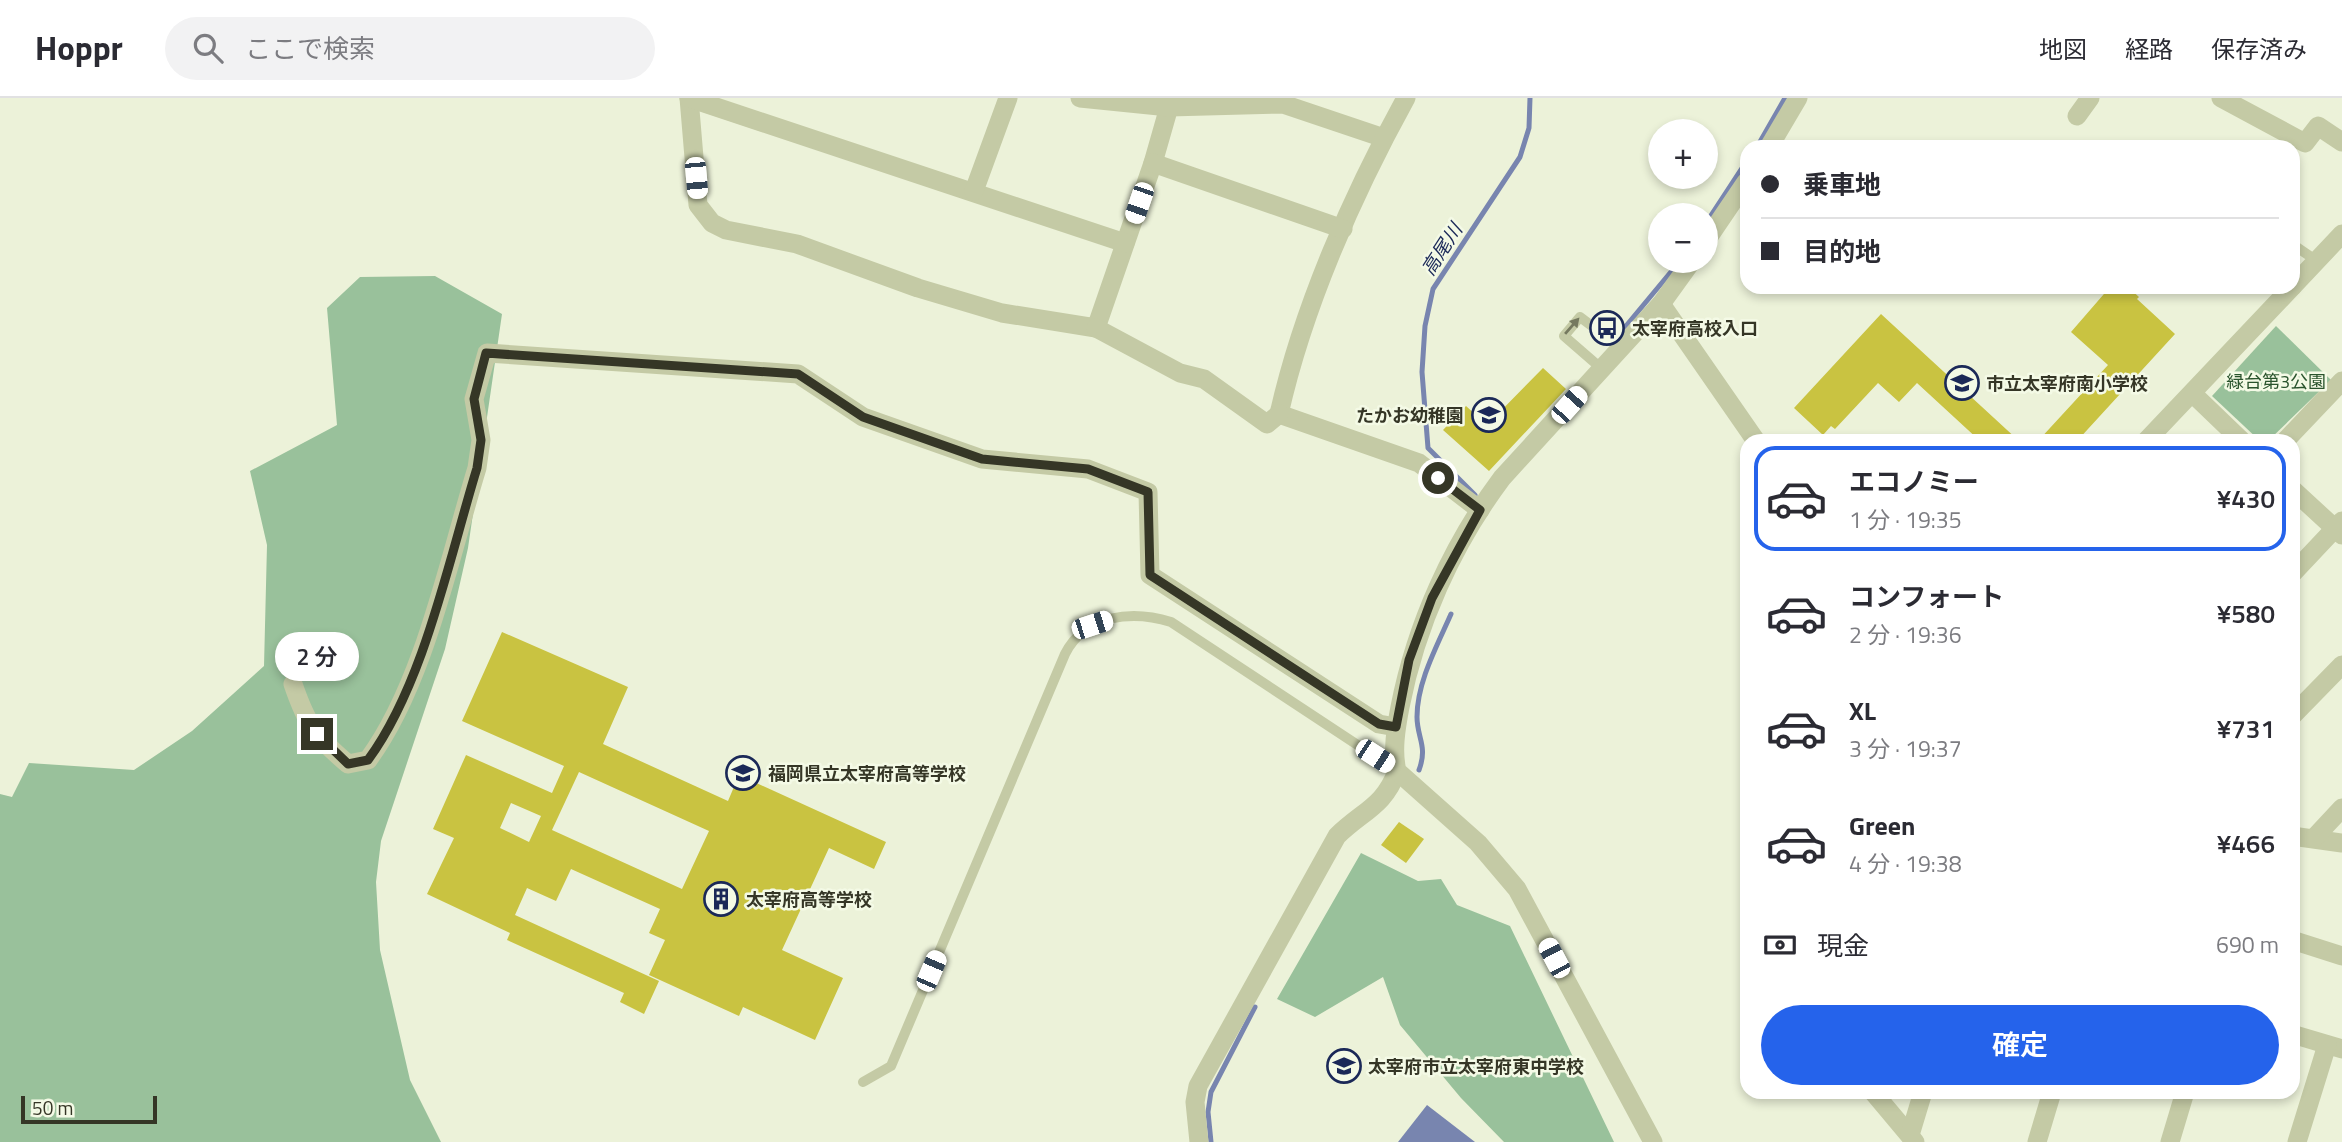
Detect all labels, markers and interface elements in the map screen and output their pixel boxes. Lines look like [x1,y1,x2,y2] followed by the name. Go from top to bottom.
[165,17,655,80] search box
[35,23,123,73] text: Hoppr
[189,29,227,67] icon: search
[245,29,375,68] text: ここで検索
[2039,31,2087,67] text: 地図
[2125,31,2173,67] text: 経路
[2211,31,2307,67] text: 保存済み
[1648,119,1718,273] map controls
[1648,119,1718,189] button: +
[684,156,709,200] car
[1803,165,1881,204] text: 乗車地
[1123,180,1156,226] car
[1648,203,1718,273] button: −
[1413,216,1470,281] water label: 高尾川
[1803,232,1881,271] text: 目的地
[1588,309,1626,347] bus stop icon: 太宰府高校入口
[1632,315,1758,342] place label: 太宰府高校入口
[1565,317,1580,335] one-way arrow
[1943,364,1981,402] school or university icon: 市立太宰府南小学校
[2226,368,2326,395] park label: 緑台第3公園
[1986,370,2148,397] place label: 市立太宰府南小学校
[1548,382,1591,428] car
[1470,396,1508,434] school or university icon: たかお幼稚園
[1356,402,1464,429] place label: たかお幼稚園
[1422,462,1454,494] route start
[1849,462,1979,501] text: エコノミー
[1765,467,1828,530] icon: car
[2217,479,2275,518] text: ¥430
[1849,502,1962,537] text: 1 分 · 19:35
[1849,577,2004,616] text: コンフォート
[1765,582,1828,645] icon: car
[2217,594,2275,633] text: ¥580
[1069,609,1116,641] car
[1849,617,1962,652] text: 2 分 · 19:36
[275,632,359,682] callout: 2 分
[297,639,337,674] text: 2 分
[1849,691,1876,730] text: XL
[1765,697,1828,760] icon: car
[2217,709,2275,748] text: ¥731
[301,718,333,750] route end
[1849,731,1962,766] text: 3 分 · 19:37
[1352,736,1399,776] car
[724,754,762,792] school or university icon: 福岡県立太宰府高等学校
[768,760,966,787] place label: 福岡県立太宰府高等学校
[1849,806,1915,845] text: Green
[1765,812,1828,875] icon: car
[2217,824,2275,863] text: ¥466
[1849,846,1962,881] text: 4 分 · 19:38
[702,880,740,918] building icon: 太宰府高等学校
[746,886,872,913] place label: 太宰府高等学校
[1761,926,1799,964] icon: cash
[1817,926,1869,965] text: 現金
[2216,927,2279,962] text: 690 m
[1535,935,1574,981] car
[914,948,949,994] car
[1761,1005,2279,1085] button: 確定
[1325,1047,1363,1085] school or university icon: 太宰府市立太宰府東中学校
[1368,1053,1584,1080] place label: 太宰府市立太宰府東中学校
[21,1093,158,1125] scale bar
[32,1093,73,1122] text: 50 m

